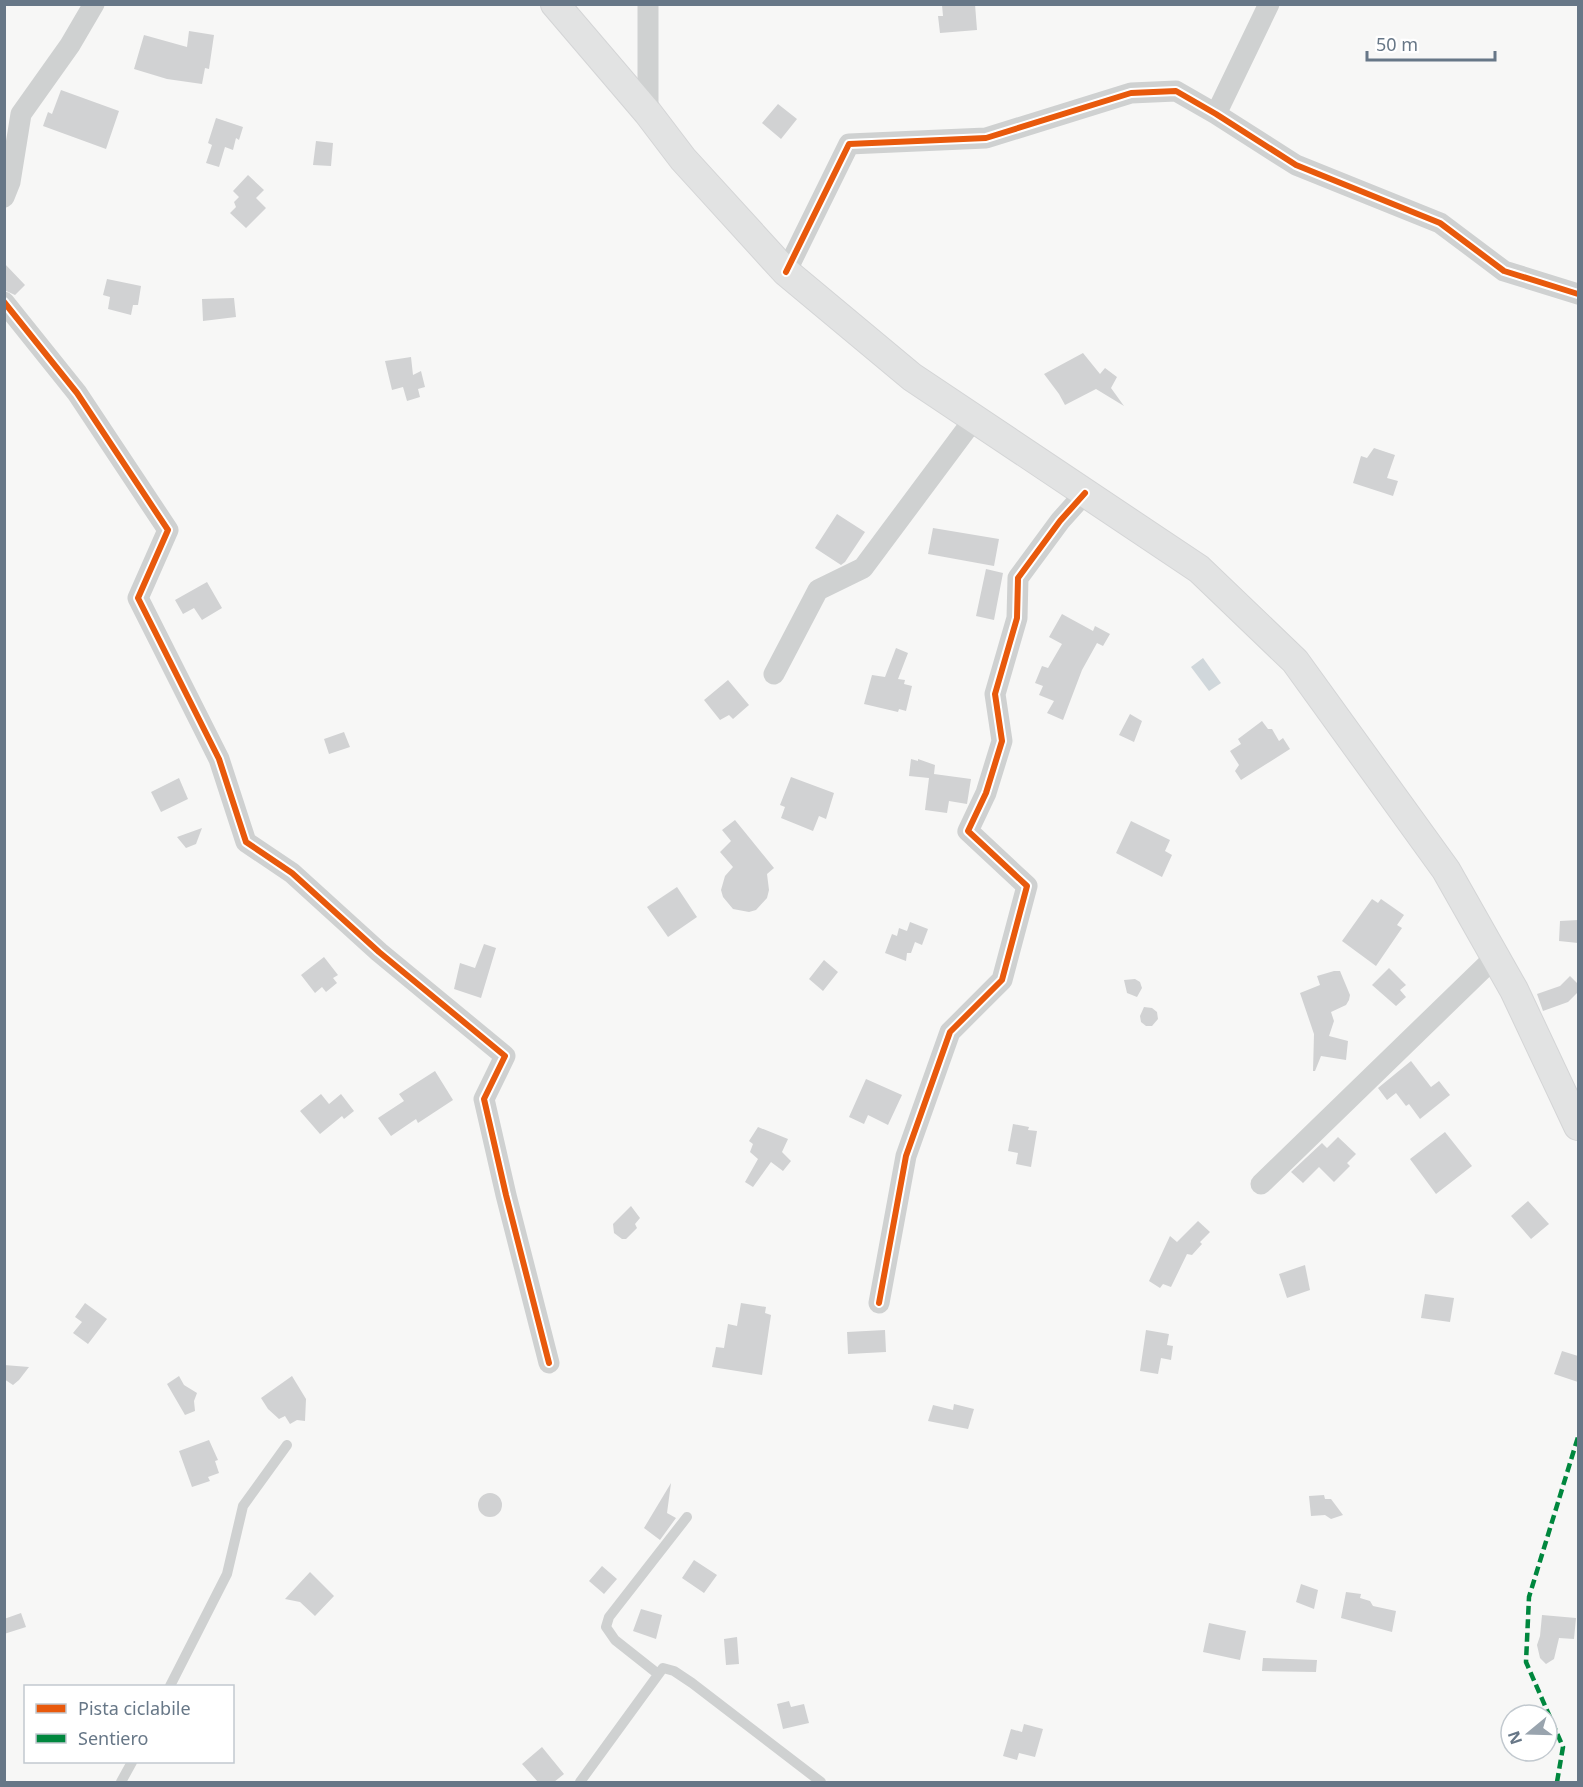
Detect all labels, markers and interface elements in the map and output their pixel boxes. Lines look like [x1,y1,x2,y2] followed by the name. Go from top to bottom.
[1367,24,1494,62] scale bar
[1376,32,1418,56] text: 50 m
[24,1685,234,1763] legend
[78,1696,191,1720] text: Pista ciclabile
[1499,1703,1559,1763] north arrow
[78,1726,148,1750] text: Sentiero
[1502,1728,1527,1748] text: N

